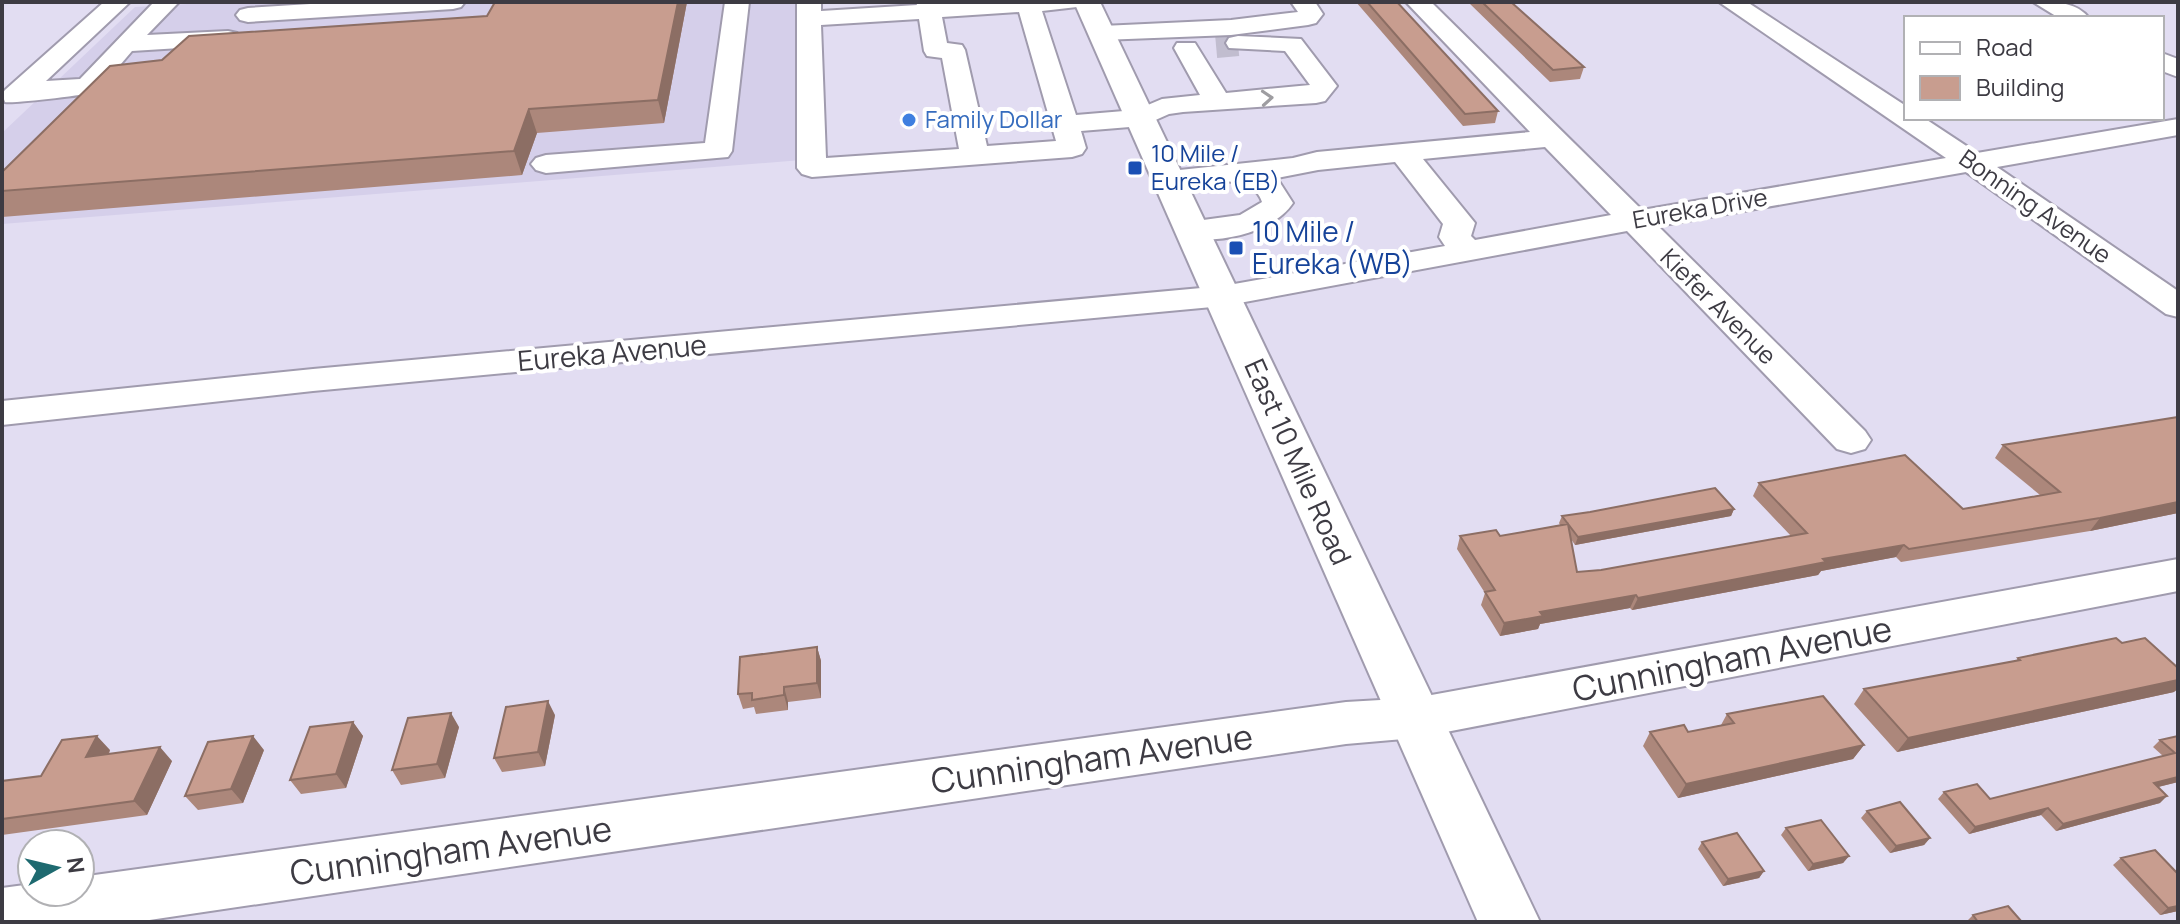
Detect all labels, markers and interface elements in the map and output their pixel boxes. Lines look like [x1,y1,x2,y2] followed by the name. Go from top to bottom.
[1904,16,2164,120] legend
[1976,30,2033,63] text: Road
[1976,70,2064,103] text: Building
[1261,90,1274,107] one-way arrow
[925,102,1063,135] place label: Family Dollar
[900,111,918,129] marker: Family Dollar
[1151,136,1280,197] place label: 10 Mile / Eureka (EB)
[1953,141,2118,270] street label: Bonning Avenue
[1126,159,1144,177] marker: 10 Mile / Eureka (EB)
[1630,179,1770,236] street label: Eureka Drive
[1252,212,1413,282] place label: 10 Mile / Eureka (WB)
[1227,239,1245,257] marker: 10 Mile / Eureka (WB)
[1654,241,1784,371] street label: Kiefer Avenue
[516,325,708,379] street label: Eureka Avenue
[1236,353,1361,571] street label: East 10 Mile Road
[1568,605,1895,712] street label: Cunningham Avenue
[928,713,1256,803] street label: Cunningham Avenue
[287,805,615,895] street label: Cunningham Avenue
[16,828,96,908] north arrow
[60,855,92,875] text: N

